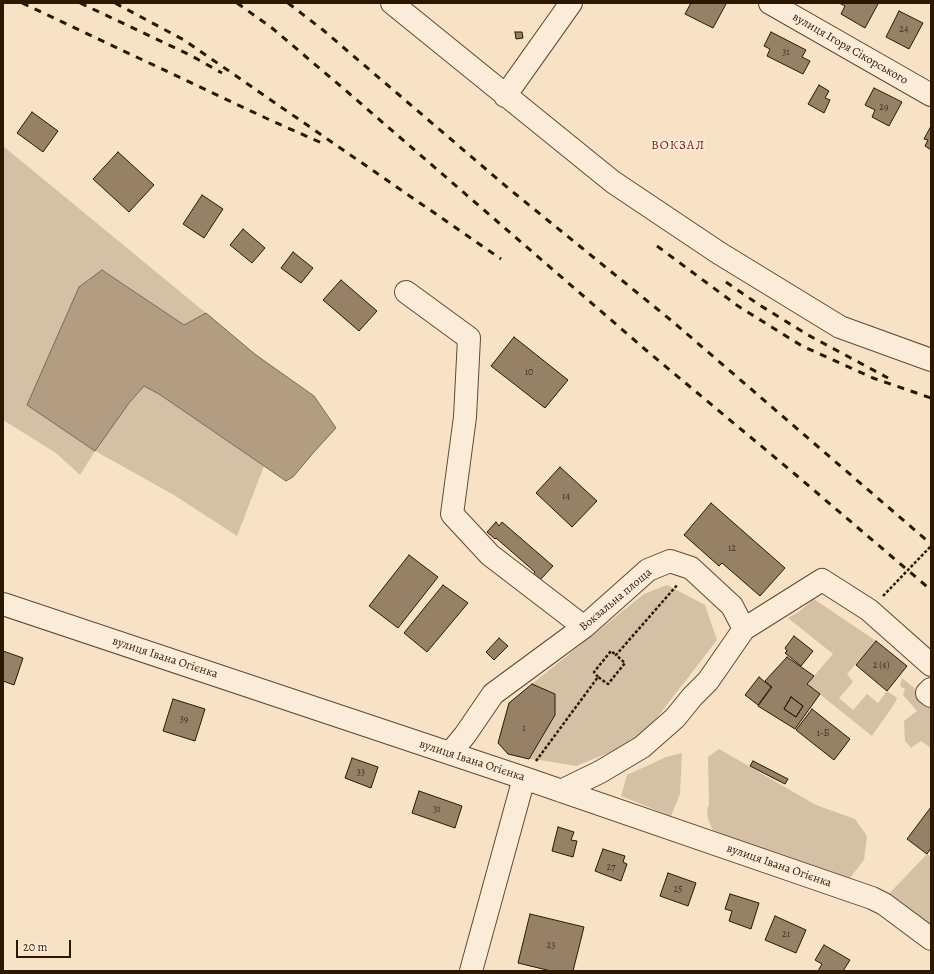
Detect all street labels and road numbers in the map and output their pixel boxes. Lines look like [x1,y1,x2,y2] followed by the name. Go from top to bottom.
[790,10,910,88] street label: вулиця Ігоря Сікорського
[577,565,655,635] street label: Вокзальна площа
[110,634,220,682] street label: вулиця Івана Огієнка
[417,737,527,785] street label: вулиця Івана Огієнка
[725,841,833,891] street label: вулиця Івана Огієнка

